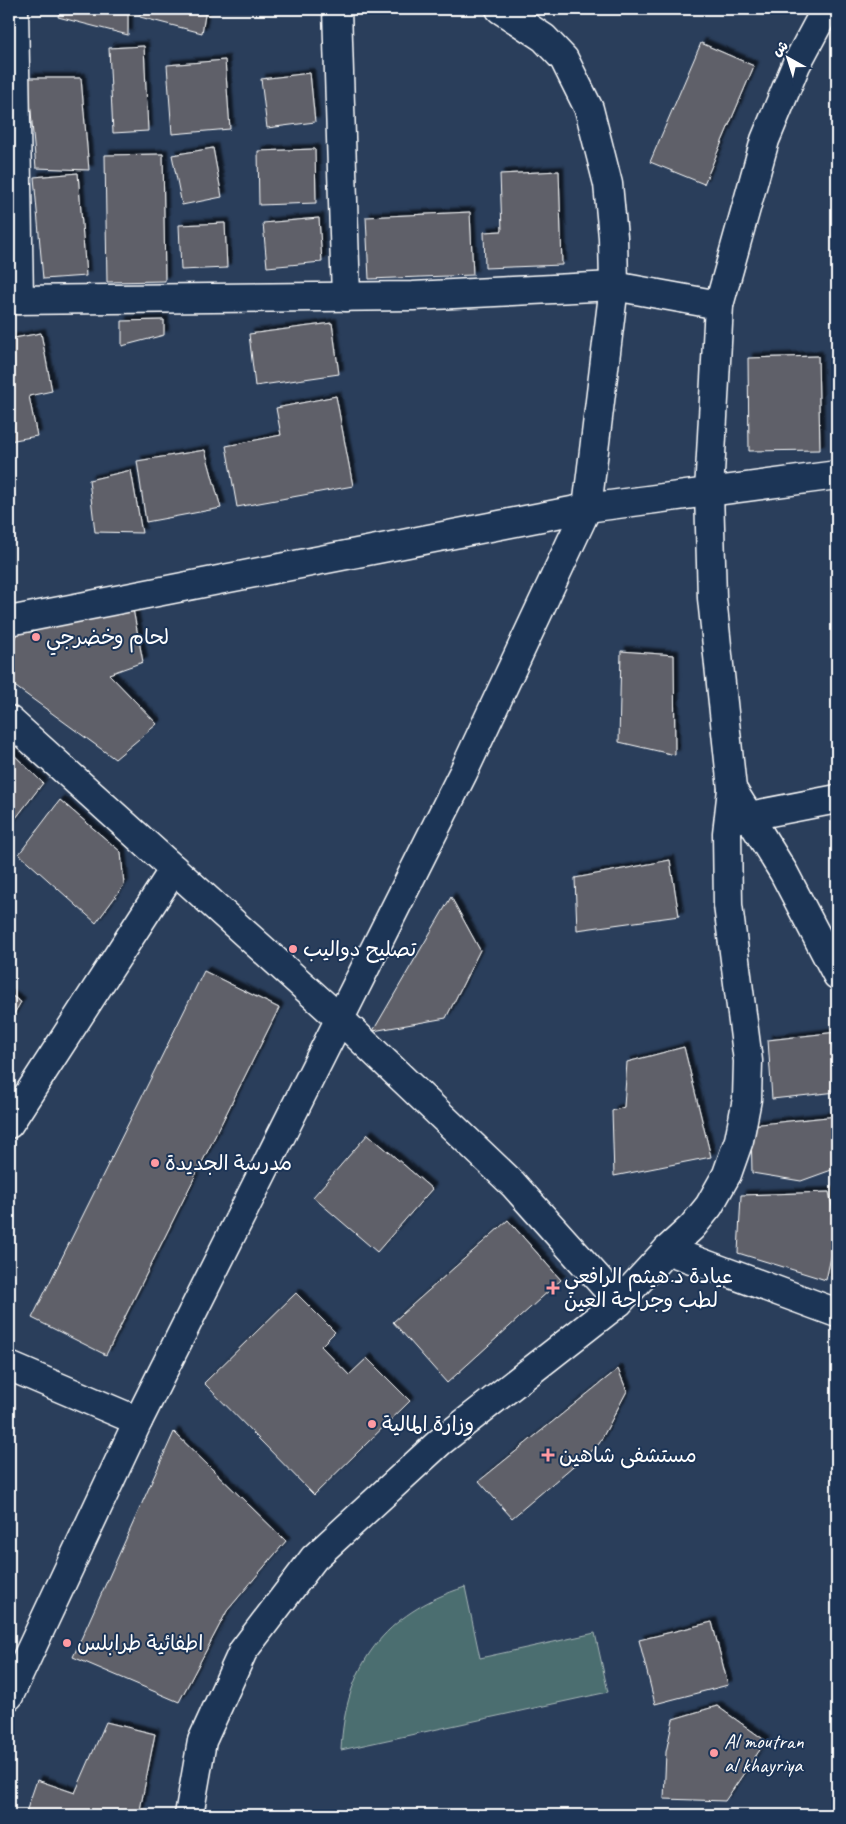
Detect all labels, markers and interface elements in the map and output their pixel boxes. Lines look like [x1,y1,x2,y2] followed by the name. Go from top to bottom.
[764,32,814,82] north arrow
[769,37,791,60] text: ش
[46,624,169,656] place label: لحام وخضرجي
[30,631,42,643] marker: لحام وخضرجي
[303,936,417,963] place label: تصليح دواليب
[287,943,299,955] marker: تصليح دواليب
[165,1150,292,1176] place label: مدرسة الجديدة
[149,1157,161,1169] marker: مدرسة الجديدة
[564,1263,733,1313] place label: عيادة د.هيثم الرافعي لطب وجراحة العين
[546,1281,560,1295] marker: عيادة د.هيثم الرافعي لطب وجراحة العين
[382,1411,474,1437] place label: وزارة المالية
[366,1418,378,1430] marker: وزارة المالية
[559,1442,697,1469] place label: مستشفى شاهين
[541,1448,555,1462] marker: مستشفى شاهين
[77,1630,203,1656] place label: اطفائية طرابلس
[61,1637,73,1649] marker: اطفائية طرابلس
[724,1728,804,1778] place label: Al moutran al khayriya
[708,1747,720,1759] marker: Al moutran al khayriya

